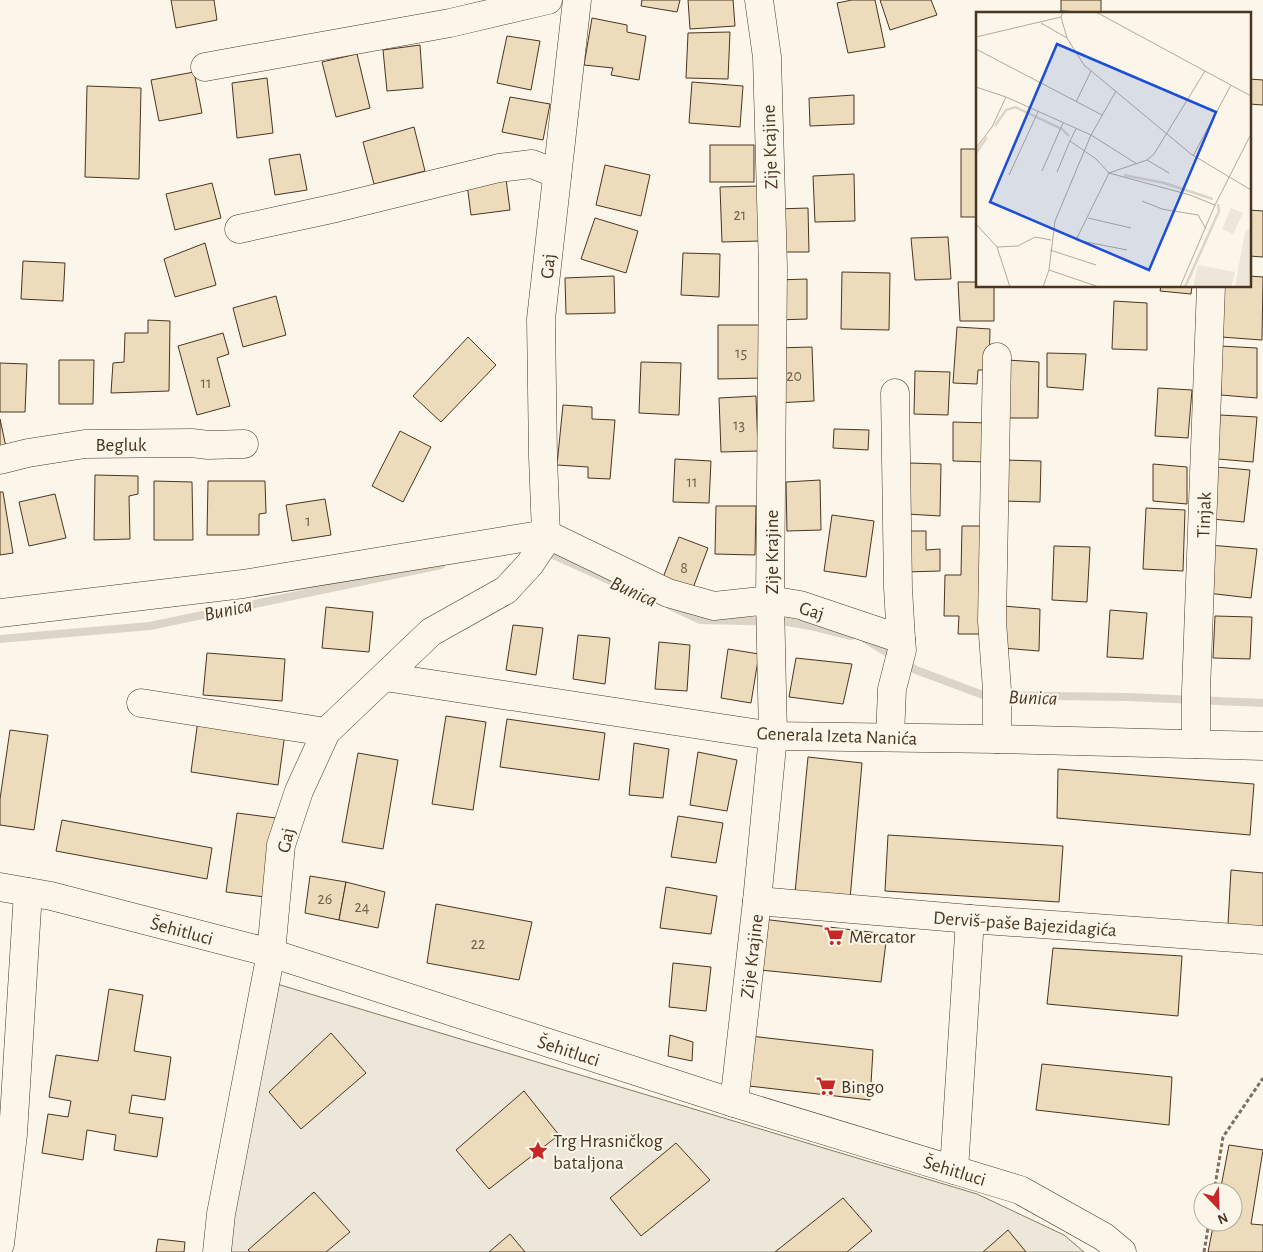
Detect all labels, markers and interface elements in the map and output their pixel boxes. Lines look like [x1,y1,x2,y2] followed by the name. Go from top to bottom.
[976,12,1250,288] inset map
[760,104,781,190] street label: Zije Krajine
[734,207,746,223] house number: 21
[538,253,559,280] street label: Gaj
[735,345,747,361] house number: 15
[786,368,802,384] house number: 20
[200,375,212,391] house number: 11
[733,417,745,433] house number: 13
[96,436,147,455] street label: Begluk
[686,474,698,490] house number: 11
[1194,491,1215,538] street label: Tinjak
[763,510,782,594] street label: Zije Krajine
[305,513,311,529] house number: 1
[680,560,688,576] house number: 8
[607,573,660,611] water label: Bunica
[202,595,254,625] water label: Bunica
[797,599,826,624] street label: Gaj
[1008,687,1058,709] water label: Bunica
[756,724,918,749] street label: Generala Izeta Nanića
[274,826,299,855] street label: Gaj
[318,891,332,907] house number: 26
[355,899,370,915] house number: 24
[933,909,1117,940] street label: Derviš-paše Bajezidagića
[148,912,216,949] street label: Šehitluci
[738,913,767,999] street label: Zije Krajine
[823,925,845,947] supermarket icon: Mercator
[849,928,915,947] place label: Mercator
[471,936,485,952] house number: 22
[535,1031,603,1070] street label: Šehitluci
[815,1075,837,1097] supermarket icon: Bingo
[841,1078,884,1097] place label: Bingo
[553,1132,664,1173] place label: Trg Hrasničkog bataljona
[527,1140,549,1162] place icon: Trg Hrasničkog bataljona
[921,1151,989,1190] street label: Šehitluci
[1193,1182,1243,1232] north arrow
[1215,1210,1230,1226] text: N

